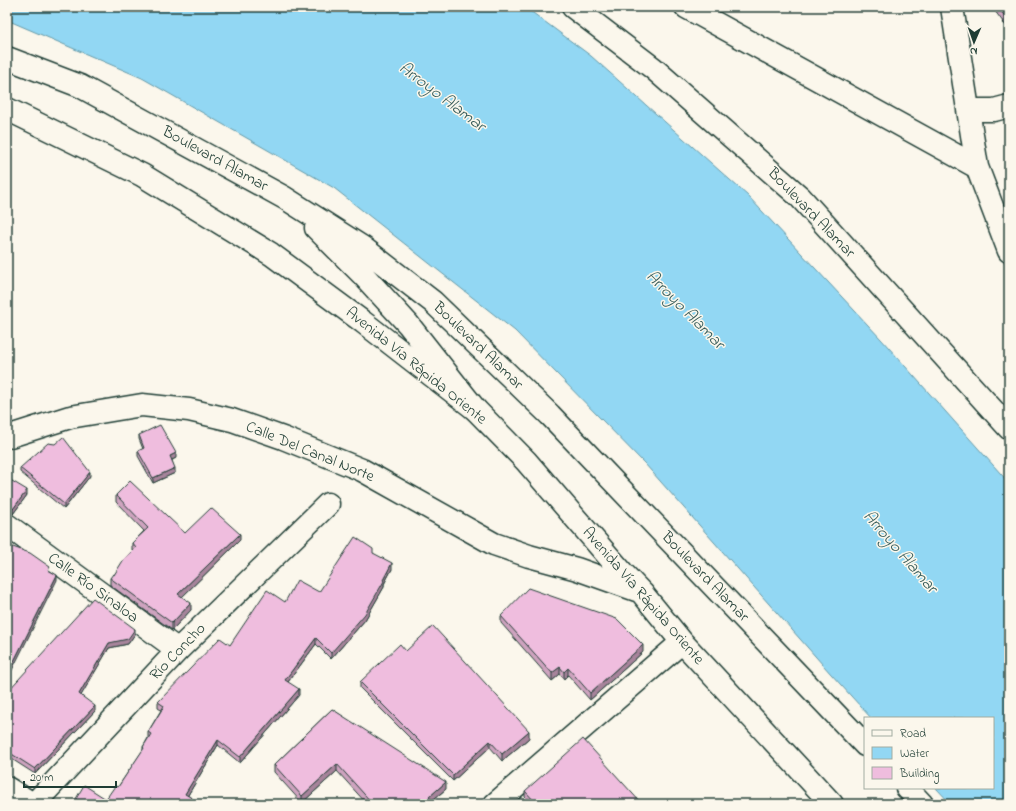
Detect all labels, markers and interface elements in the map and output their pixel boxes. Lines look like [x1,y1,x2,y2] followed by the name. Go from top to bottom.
[954,22,994,62] north arrow
[970,43,978,59] text: N
[393,56,493,140] water label: Arroyo Alamar
[157,119,272,198] street label: Boulevard Alamar
[761,161,861,264] street label: Boulevard Alamar
[639,265,732,358] water label: Arroyo Alamar
[426,296,529,396] street label: Boulevard Alamar
[340,301,493,431] street label: Avenida Vía Rápida Oriente
[242,415,379,489] street label: Calle Del Canal Norte
[856,505,945,602] water label: Arroyo Alamar
[576,522,710,671] street label: Avenida Vía Rápida Oriente
[655,525,755,628] street label: Boulevard Alamar
[43,547,143,629] street label: Calle Río Sinaloa
[144,618,212,686] street label: Río Concho
[864,717,994,789] legend
[900,725,926,743] text: Road
[900,745,929,763] text: Water
[24,763,116,789] scale bar
[899,765,939,784] text: Building
[30,769,53,787] text: 20 m

